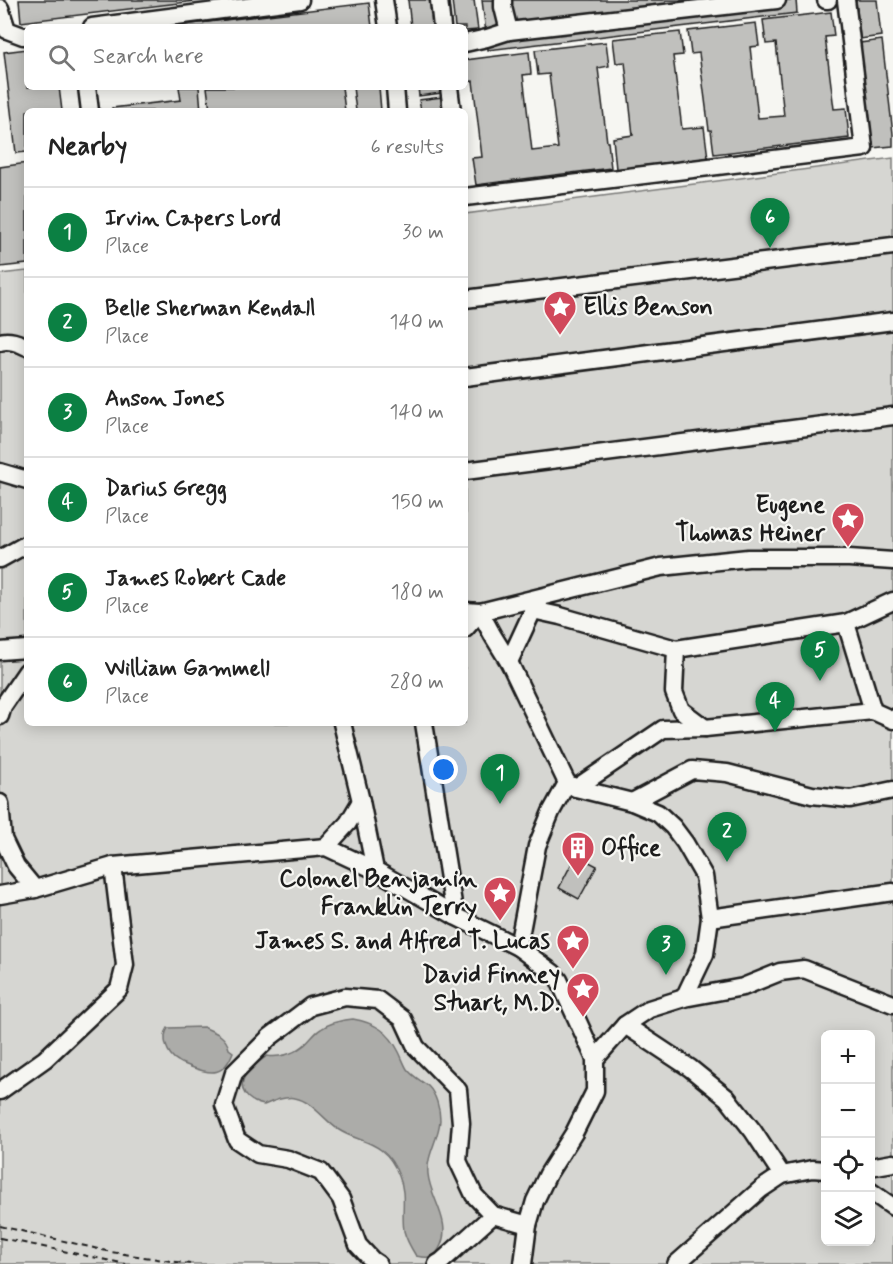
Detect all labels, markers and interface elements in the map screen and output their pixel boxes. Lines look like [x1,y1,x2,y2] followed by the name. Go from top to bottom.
[24,24,468,90] search box
[45,41,78,74] icon: search
[93,43,204,71] text: Search here
[48,130,127,164] text: Nearby
[371,134,444,161] text: 6 results
[750,198,790,248] pin: 6
[105,205,281,233] text: Irvin Capers Lord
[63,219,72,246] text: 1
[402,219,444,246] text: 30 m
[105,233,149,260] text: Place
[542,289,578,336] place icon: Ellis Benson
[583,292,713,323] place label: Ellis Benson
[105,295,315,323] text: Belle Sherman Kendall
[63,309,72,336] text: 2
[390,309,444,336] text: 140 m
[105,323,149,350] text: Place
[105,385,225,413] text: Anson Jones
[63,399,72,426] text: 3
[390,399,444,426] text: 140 m
[105,413,149,440] text: Place
[105,475,227,503] text: Darius Gregg
[62,489,73,516] text: 4
[391,489,444,516] text: 150 m
[675,490,826,549] place label: Eugene Thomas Heiner
[830,501,866,548] place icon: Eugene Thomas Heiner
[105,503,149,530] text: Place
[105,565,286,593] text: James Robert Cade
[62,579,74,606] text: 5
[391,579,444,606] text: 180 m
[105,593,149,620] text: Place
[800,632,840,681] pin: 5
[105,655,270,683] text: William Gammell
[62,669,73,696] text: 6
[390,669,444,696] text: 280 m
[756,682,794,732] pin: 4
[105,683,149,710] text: Place
[480,754,520,804] pin: 1
[429,755,458,784] your location
[708,812,746,862] pin: 2
[560,830,596,877] building icon: Office
[601,833,661,864] place label: Office
[279,864,477,923] place label: Colonel Benjamin Franklin Terry
[482,875,518,922] place icon: Colonel Benjamin Franklin Terry
[555,923,591,970] place icon: James S. and Alfred T. Lucas
[255,926,551,957] place label: James S. and Alfred T. Lucas
[646,926,686,975] pin: 3
[422,960,560,1019] place label: David Finney Stuart, M.D.
[565,971,601,1018] place icon: David Finney Stuart, M.D.
[821,1030,875,1246] map controls
[821,1030,875,1084] button: +
[821,1084,875,1138] button: −
[821,1138,875,1192] button: locate
[821,1192,875,1246] button: layers

